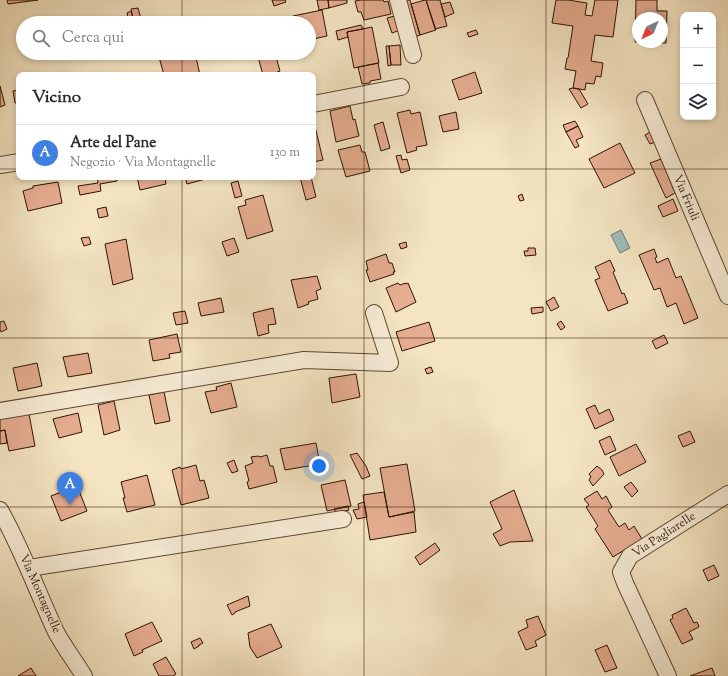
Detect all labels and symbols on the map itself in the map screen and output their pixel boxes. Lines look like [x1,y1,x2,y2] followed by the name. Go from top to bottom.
[632,12,668,48] north arrow
[668,172,704,224] street label: Via Friuli
[309,456,329,476] your location
[57,472,83,505] pin: A
[629,507,700,562] street label: Via Pagliarelle
[15,552,66,637] street label: Via Montagnelle

